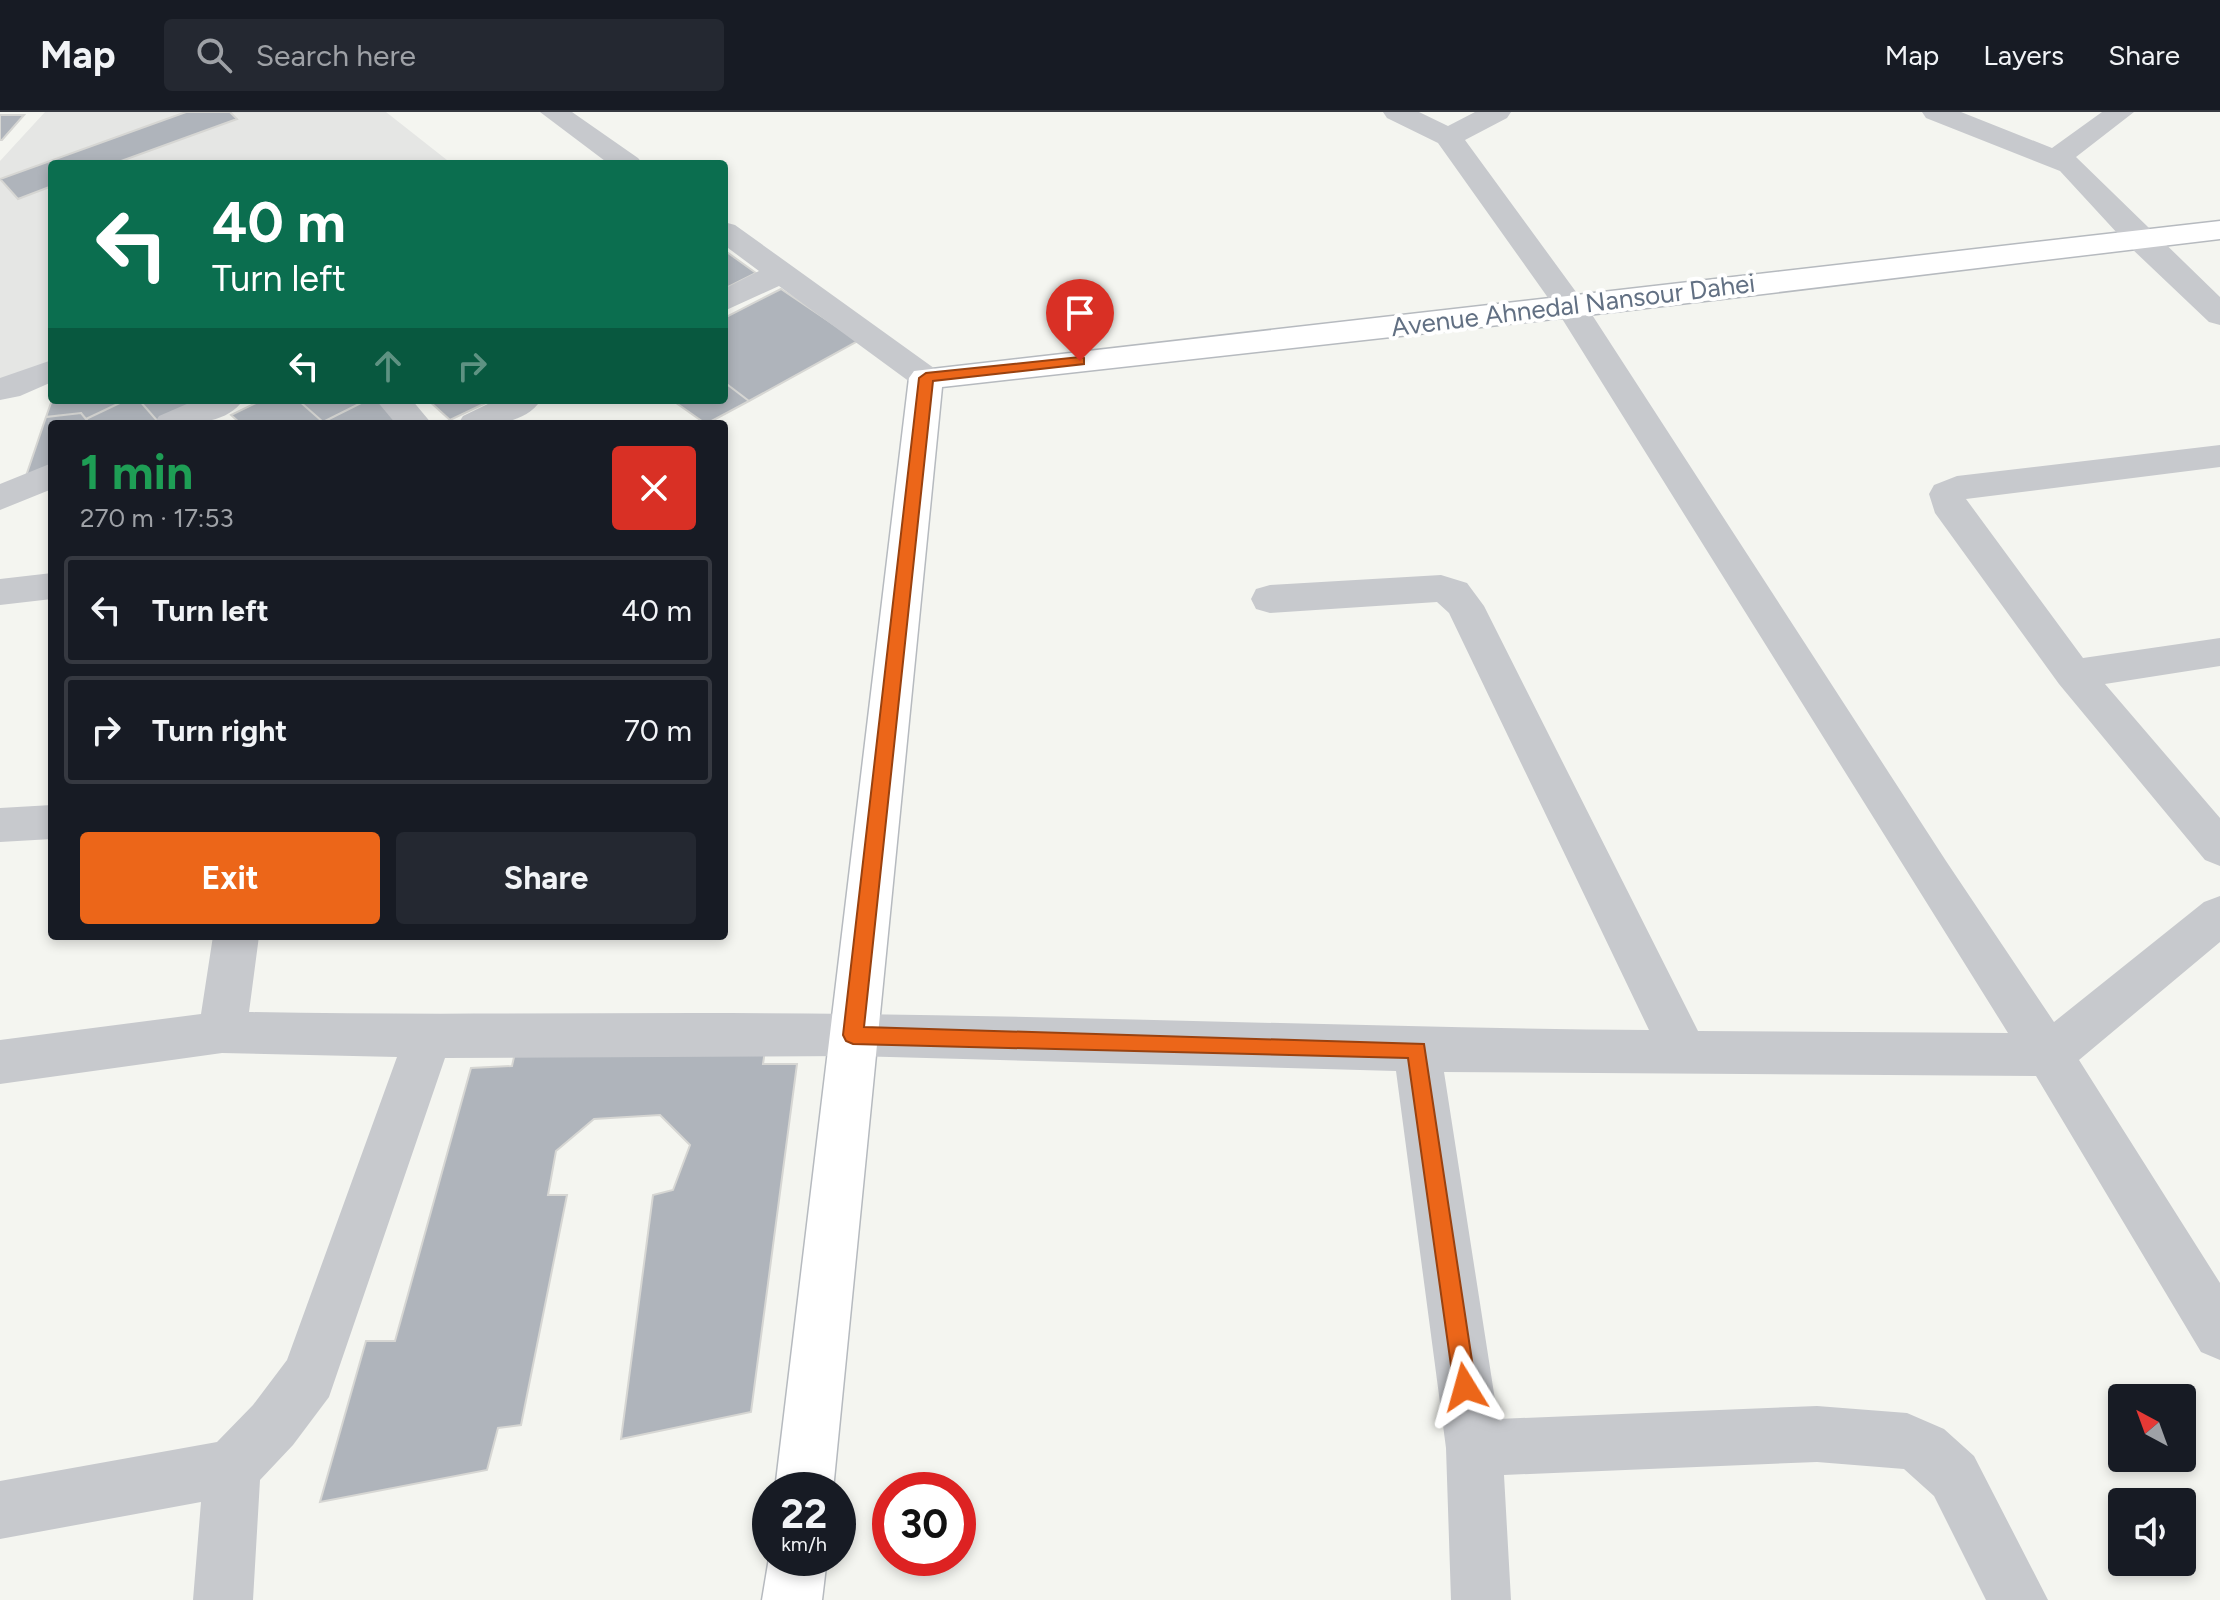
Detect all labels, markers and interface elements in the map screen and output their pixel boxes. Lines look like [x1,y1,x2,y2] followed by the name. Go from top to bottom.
[164,19,724,91] search box
[40,32,116,78] text: Map
[192,33,236,77] icon: search
[256,37,416,74] text: Search here
[1885,38,1939,72] text: Map
[1983,38,2064,72] text: Layers
[2108,38,2180,72] text: Share
[212,189,346,256] text: 40 m
[80,192,184,296] icon: left
[212,257,346,300] text: Turn left
[1389,267,1757,343] street label: Avenue Ahnedal Nansour Dahei
[1046,279,1114,361] pin
[1058,291,1102,335] icon: arrive
[282,344,326,388] icon: left
[366,344,410,388] icon: ahead
[450,344,494,388] icon: right
[80,443,193,501] text: 1 min
[612,446,696,530] button: close
[80,502,234,534] text: 270 m · 17:53
[84,588,128,632] icon: left
[152,592,269,629] text: Turn left
[621,592,692,629] text: 40 m
[84,708,128,752] icon: right
[152,712,287,749] text: Turn right
[624,712,692,749] text: 70 m
[80,832,380,924] button: Exit
[396,832,696,924] button: Share
[1423,1345,1507,1429] position arrow
[2108,1384,2196,1472] north arrow
[2108,1384,2196,1576] map controls
[872,1472,976,1576] speed limit sign: 30
[2108,1488,2196,1576] button: sound
[781,1490,827,1538] text: 22
[781,1532,827,1556] text: km/h

